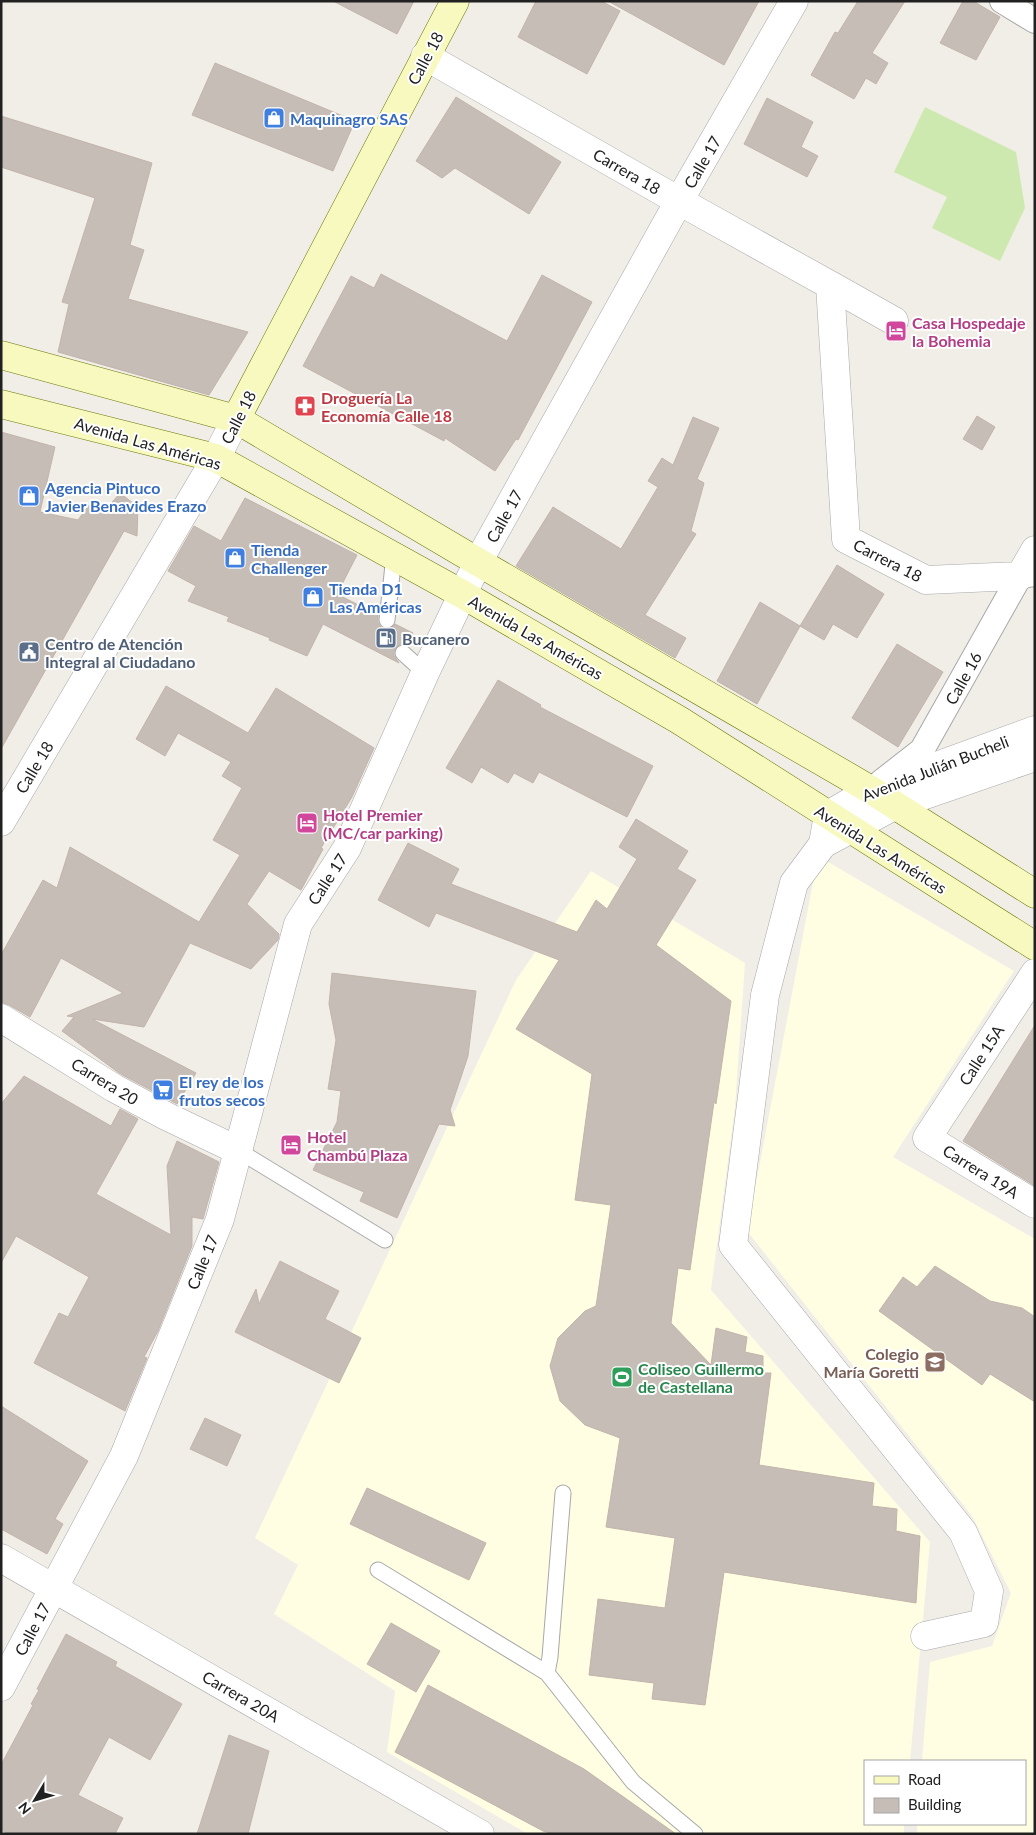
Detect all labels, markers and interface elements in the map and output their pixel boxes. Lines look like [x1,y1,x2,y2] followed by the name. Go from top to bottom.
[403,28,447,88] street label: Calle 18
[262,106,286,130] shop icon: Maquinagro SAS
[290,109,408,128] place label: Maquinagro SAS
[679,132,725,192] street label: Calle 17
[590,144,664,198] street label: Carrera 18
[912,313,1026,350] place label: Casa Hospedaje la Bohemia
[884,319,908,343] hotel icon: Casa Hospedaje la Bohemia
[217,387,259,447] street label: Calle 18
[321,388,452,425] place label: Droguería La Economía Calle 18
[293,394,317,418] pharmacy icon: Droguería La Economía Calle 18
[72,413,224,473] street label: Avenida Las Américas
[44,478,206,515] place label: Agencia Pintuco Javier Benavides Erazo
[17,484,41,508] shop icon: Agencia Pintuco Javier Benavides Erazo
[482,486,526,546] street label: Calle 17
[850,535,926,585] street label: Carrera 18
[251,540,327,577] place label: Tienda Challenger
[223,546,247,570] shop icon: Tienda Challenger
[329,579,422,616] place label: Tienda D1 Las Américas
[301,585,325,609] shop icon: Tienda D1 Las Américas
[466,591,606,683] street label: Avenida Las Américas
[374,626,398,650] fuel station icon: Bucanero
[402,629,470,648] place label: Bucanero
[45,634,196,671] place label: Centro de Atención Integral al Ciudadano
[17,640,41,664] public building icon: Centro de Atención Integral al Ciudadano
[941,648,985,708] street label: Calle 16
[859,731,1011,805] street label: Avenida Julián Bucheli
[11,738,57,796] street label: Calle 18
[812,801,950,897] street label: Avenida Las Américas
[323,805,443,842] place label: Hotel Premier (MC/car parking)
[295,811,319,835] hotel icon: Hotel Premier (MC/car parking)
[303,850,351,908] street label: Calle 17
[954,1021,1008,1089] street label: Calle 15A
[68,1054,142,1108] street label: Carrera 20
[179,1072,265,1109] place label: El rey de los frutos secos
[151,1078,175,1102] supermarket icon: El rey de los frutos secos
[307,1127,408,1164] place label: Hotel Chambú Plaza
[279,1133,303,1157] hotel icon: Hotel Chambú Plaza
[940,1140,1022,1202] street label: Carrera 19A
[182,1232,222,1292] street label: Calle 17
[824,1344,919,1381] place label: Colegio María Goretti
[923,1350,947,1374] school or university icon: Colegio María Goretti
[638,1359,764,1396] place label: Coliseo Guillermo de Castellana
[610,1365,634,1389] sports icon: Coliseo Guillermo de Castellana
[10,1599,54,1659] street label: Calle 17
[199,1666,283,1726] street label: Carrera 20A
[864,1760,1026,1825] legend
[908,1770,941,1788] text: Road
[10,1775,60,1825] north arrow
[908,1795,961,1813] text: Building
[14,1799,34,1818] text: N

